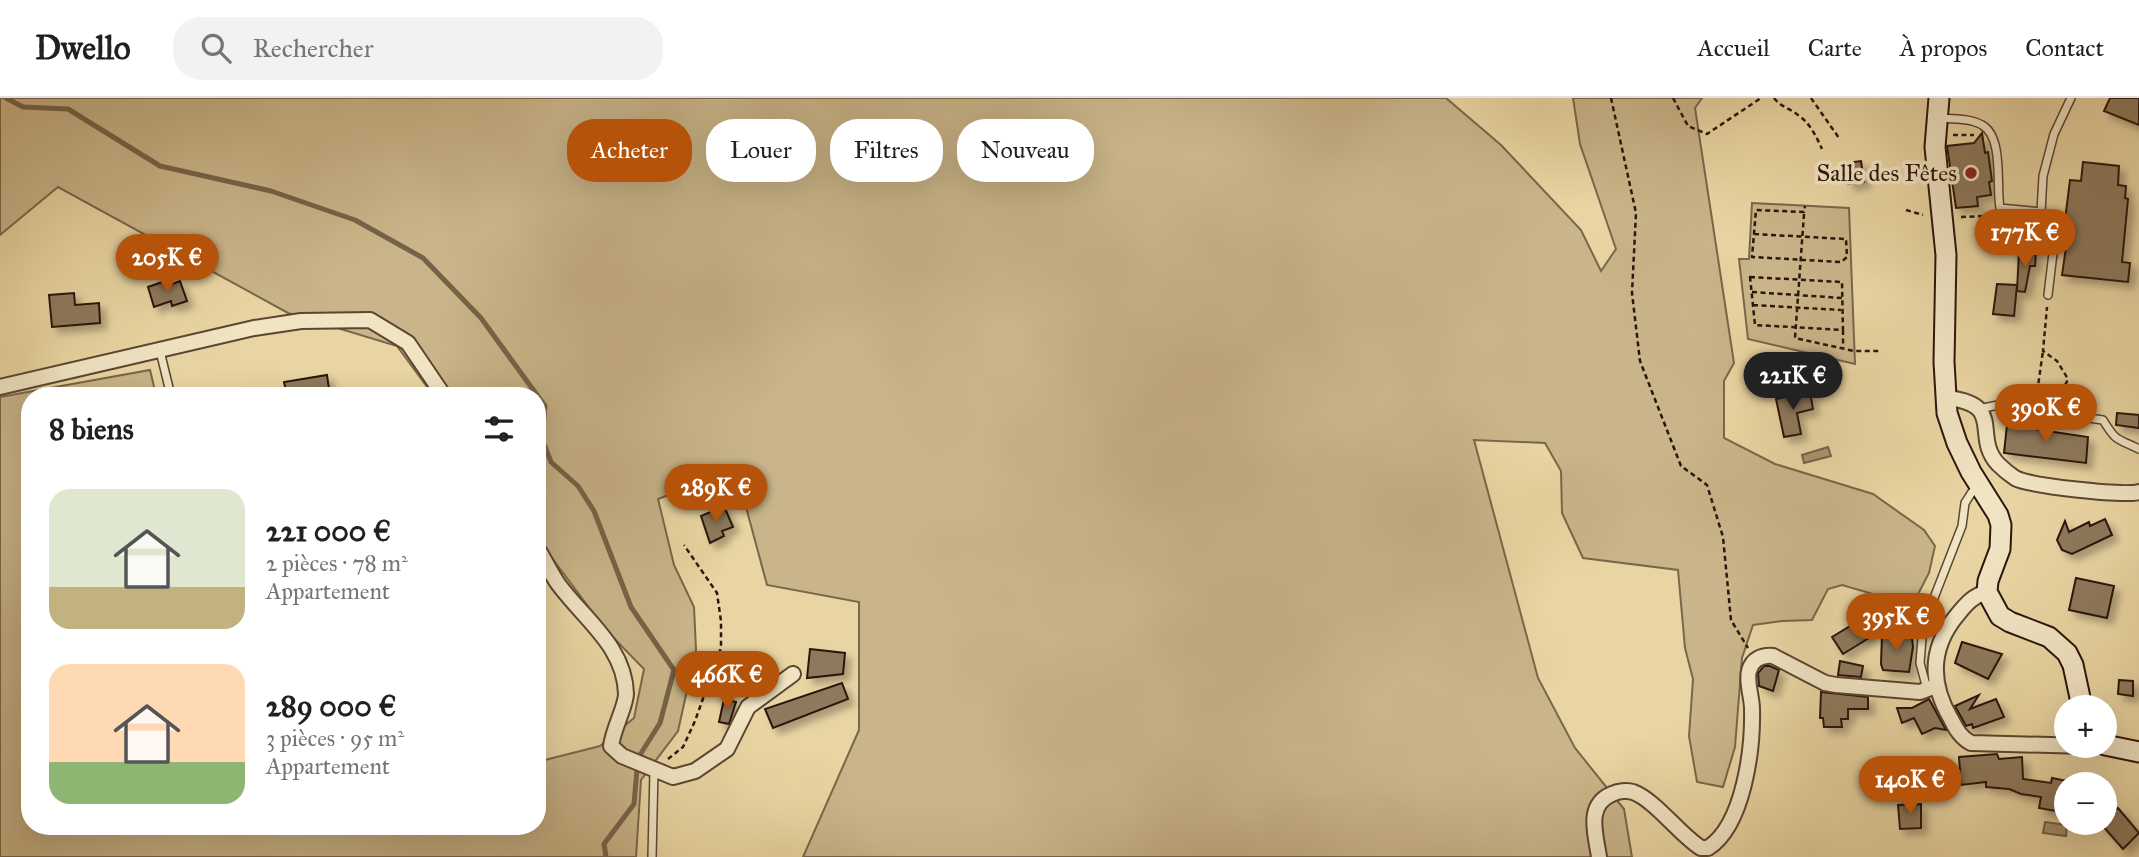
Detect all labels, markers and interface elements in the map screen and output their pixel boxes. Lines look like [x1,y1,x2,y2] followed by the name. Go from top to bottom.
[173,17,663,80] search box
[35,28,131,68] text: Dwello
[197,29,235,67] icon: search
[253,32,373,64] text: Rechercher
[1698,33,1770,63] text: Accueil
[1808,33,1862,63] text: Carte
[1900,33,1987,63] text: À propos
[2025,33,2104,63] text: Contact
[567,119,692,182] chip: Acheter
[706,119,816,182] chip: Louer
[830,119,943,182] chip: Filtres
[957,119,1094,182] chip: Nouveau
[1816,158,1957,188] place label: Salle des Fêtes
[1963,165,1979,181] marker: Salle des Fêtes
[1968,209,2082,269] pin: 177K €
[1991,218,2059,246] text: 177K €
[110,234,224,294] pin: 205K €
[132,243,202,271] text: 205K €
[1736,352,1850,412] pin: 221K €
[1760,361,1826,389] text: 221K €
[1989,384,2103,444] pin: 390K €
[2011,393,2081,421] text: 390K €
[480,410,518,448] icon: filters
[49,411,134,447] text: 8 biens
[659,464,773,524] pin: 289K €
[680,473,752,501] text: 289K €
[266,513,391,549] text: 221 000 €
[105,517,189,601] icon: home
[266,549,408,577] text: 2 pièces · 78 m²
[266,577,390,605] text: Appartement
[1839,594,1953,653] pin: 395K €
[1862,602,1930,630] text: 395K €
[670,652,784,711] pin: 466K €
[691,660,763,688] text: 466K €
[266,688,396,724] text: 289 000 €
[105,692,189,776] icon: home
[2054,695,2117,835] map controls
[2054,695,2117,758] button: +
[266,724,404,752] text: 3 pièces · 95 m²
[266,752,390,780] text: Appartement
[1853,756,1967,816] pin: 140K €
[1875,765,1945,793] text: 140K €
[2054,772,2117,835] button: −

